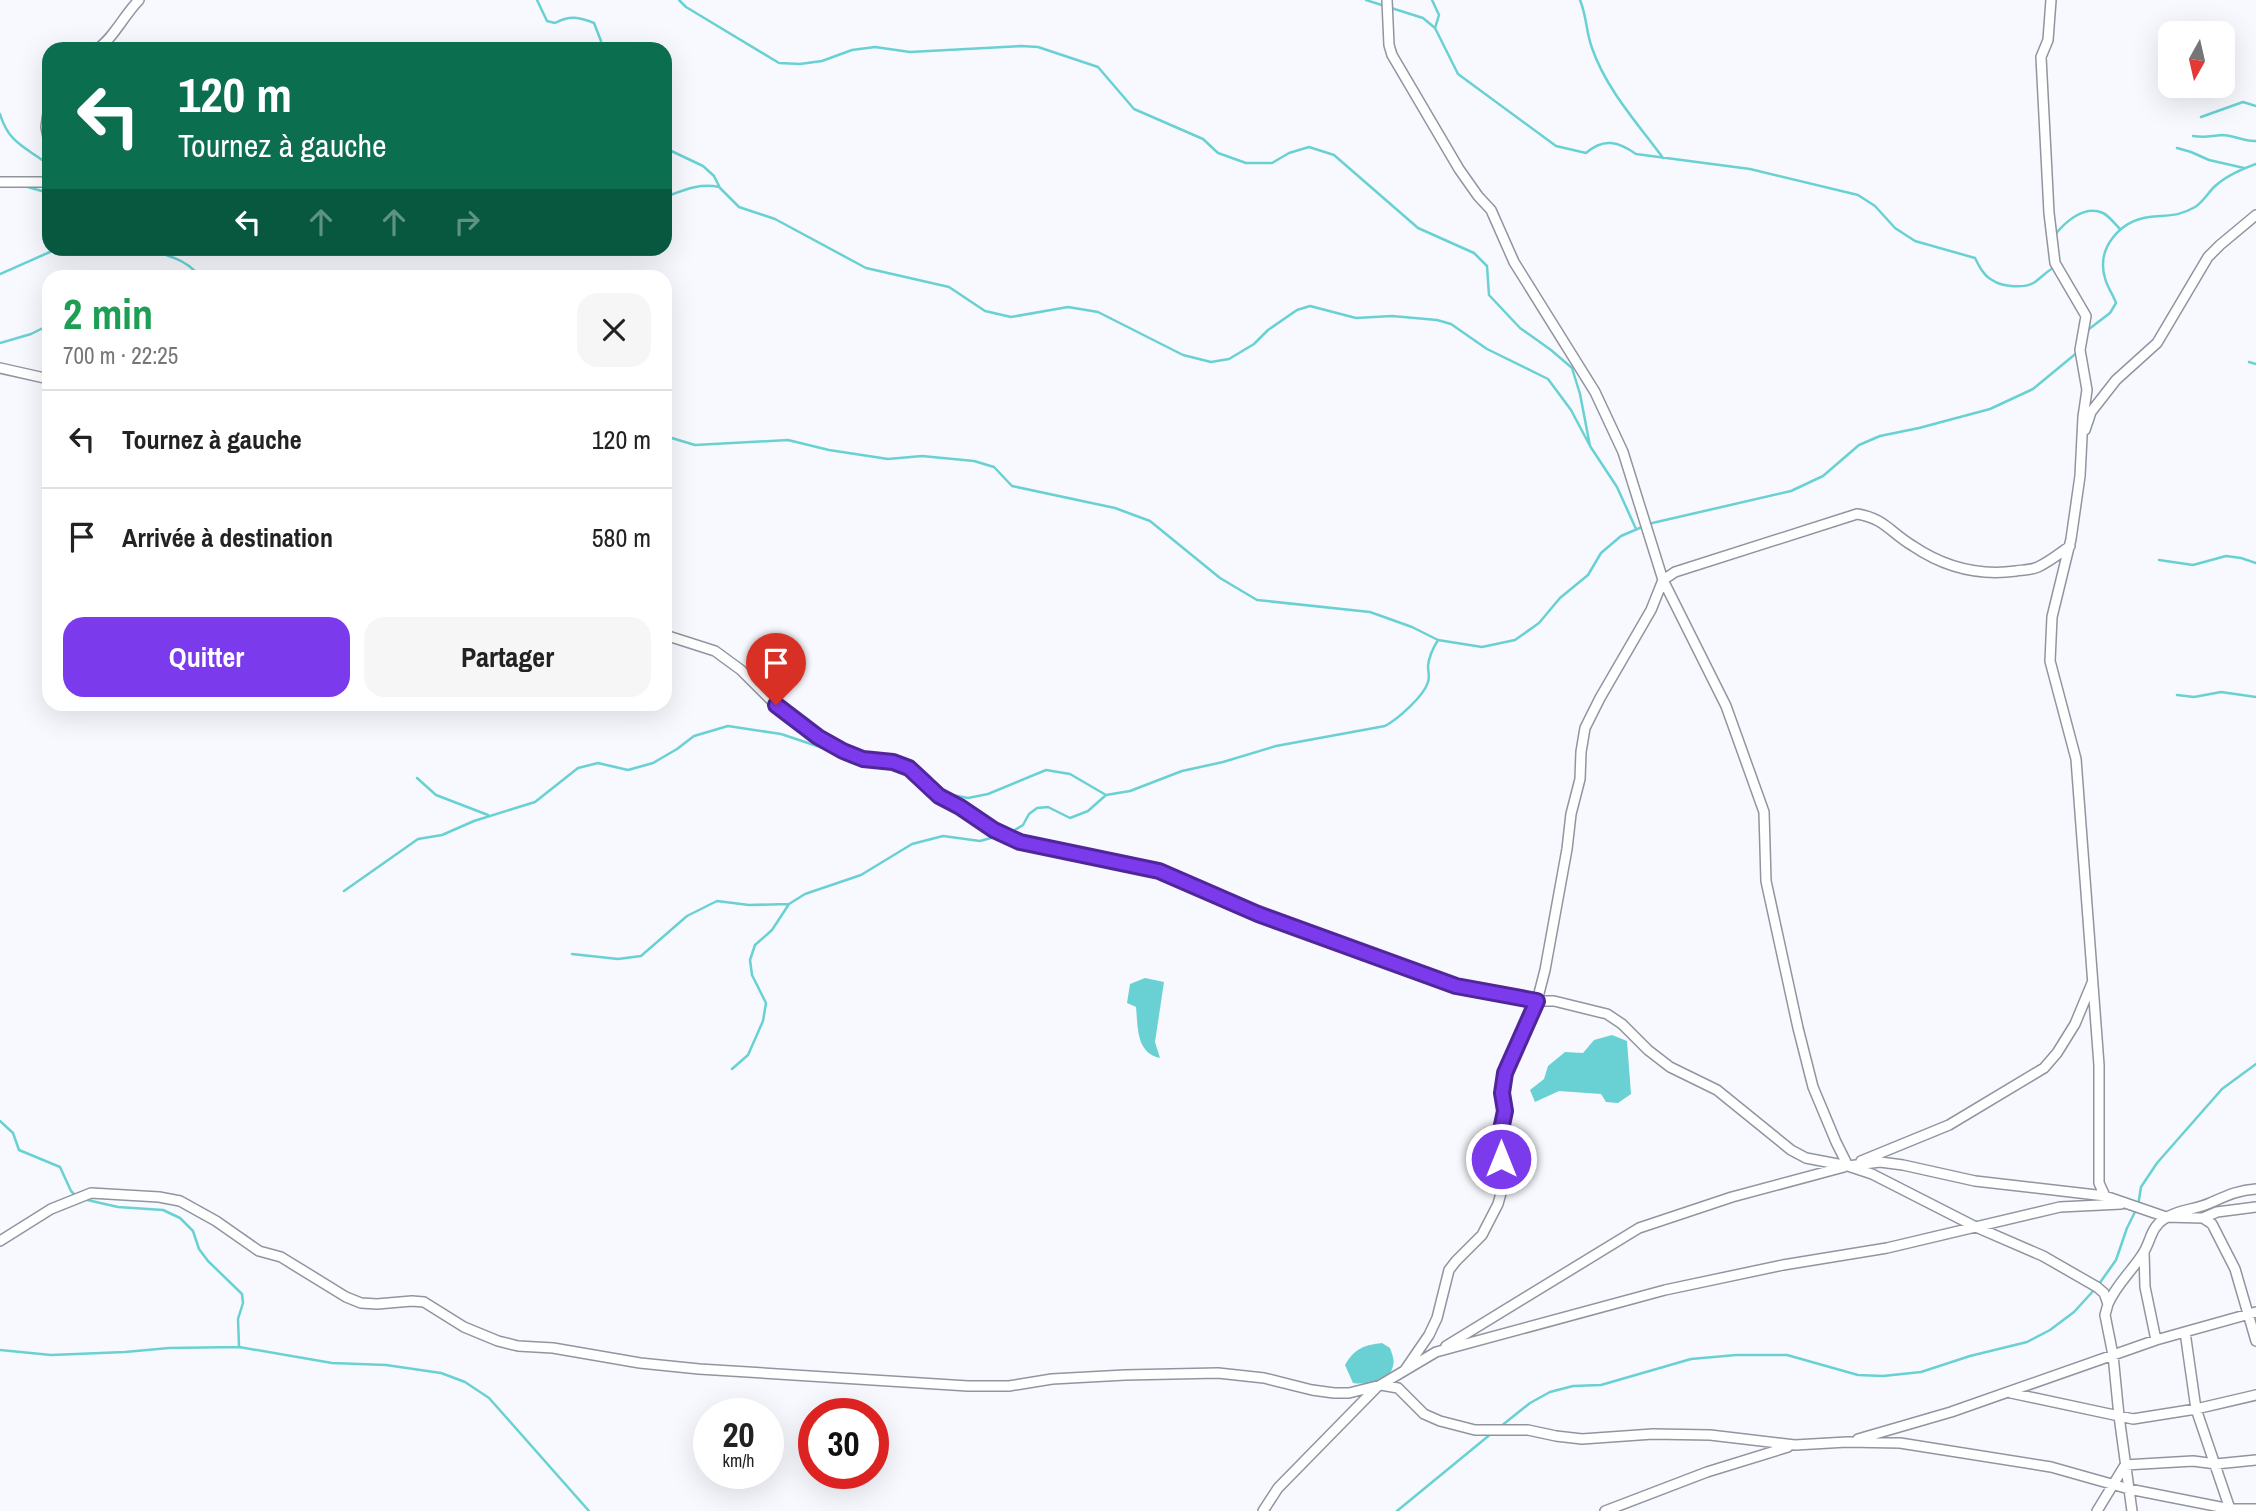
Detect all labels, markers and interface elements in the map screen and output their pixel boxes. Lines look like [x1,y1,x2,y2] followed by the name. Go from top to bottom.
[2158,21,2235,98] north arrow
[2158,21,2235,98] map controls
[178,61,292,127] text: 120 m
[63,70,154,161] icon: left
[178,124,387,167] text: Tournez à gauche
[229,203,267,241] icon: left
[302,203,340,241] icon: ahead
[375,203,413,241] icon: ahead
[448,203,486,241] icon: right
[63,286,153,342] text: 2 min
[577,293,651,367] button: close
[63,340,178,371] text: 700 m · 22:25
[63,420,101,458] icon: left
[122,422,302,457] text: Tournez à gauche
[592,422,651,457] text: 120 m
[63,518,101,556] icon: arrive
[122,520,333,555] text: Arrivée à destination
[592,520,651,555] text: 580 m
[63,617,350,697] button: Quitter
[364,617,651,697] button: Partager
[746,633,806,705] pin
[757,644,795,682] icon: arrive
[1464,1122,1538,1196] position arrow
[798,1398,889,1489] speed limit sign: 30
[723,1411,754,1458] text: 20
[723,1448,755,1473] text: km/h

